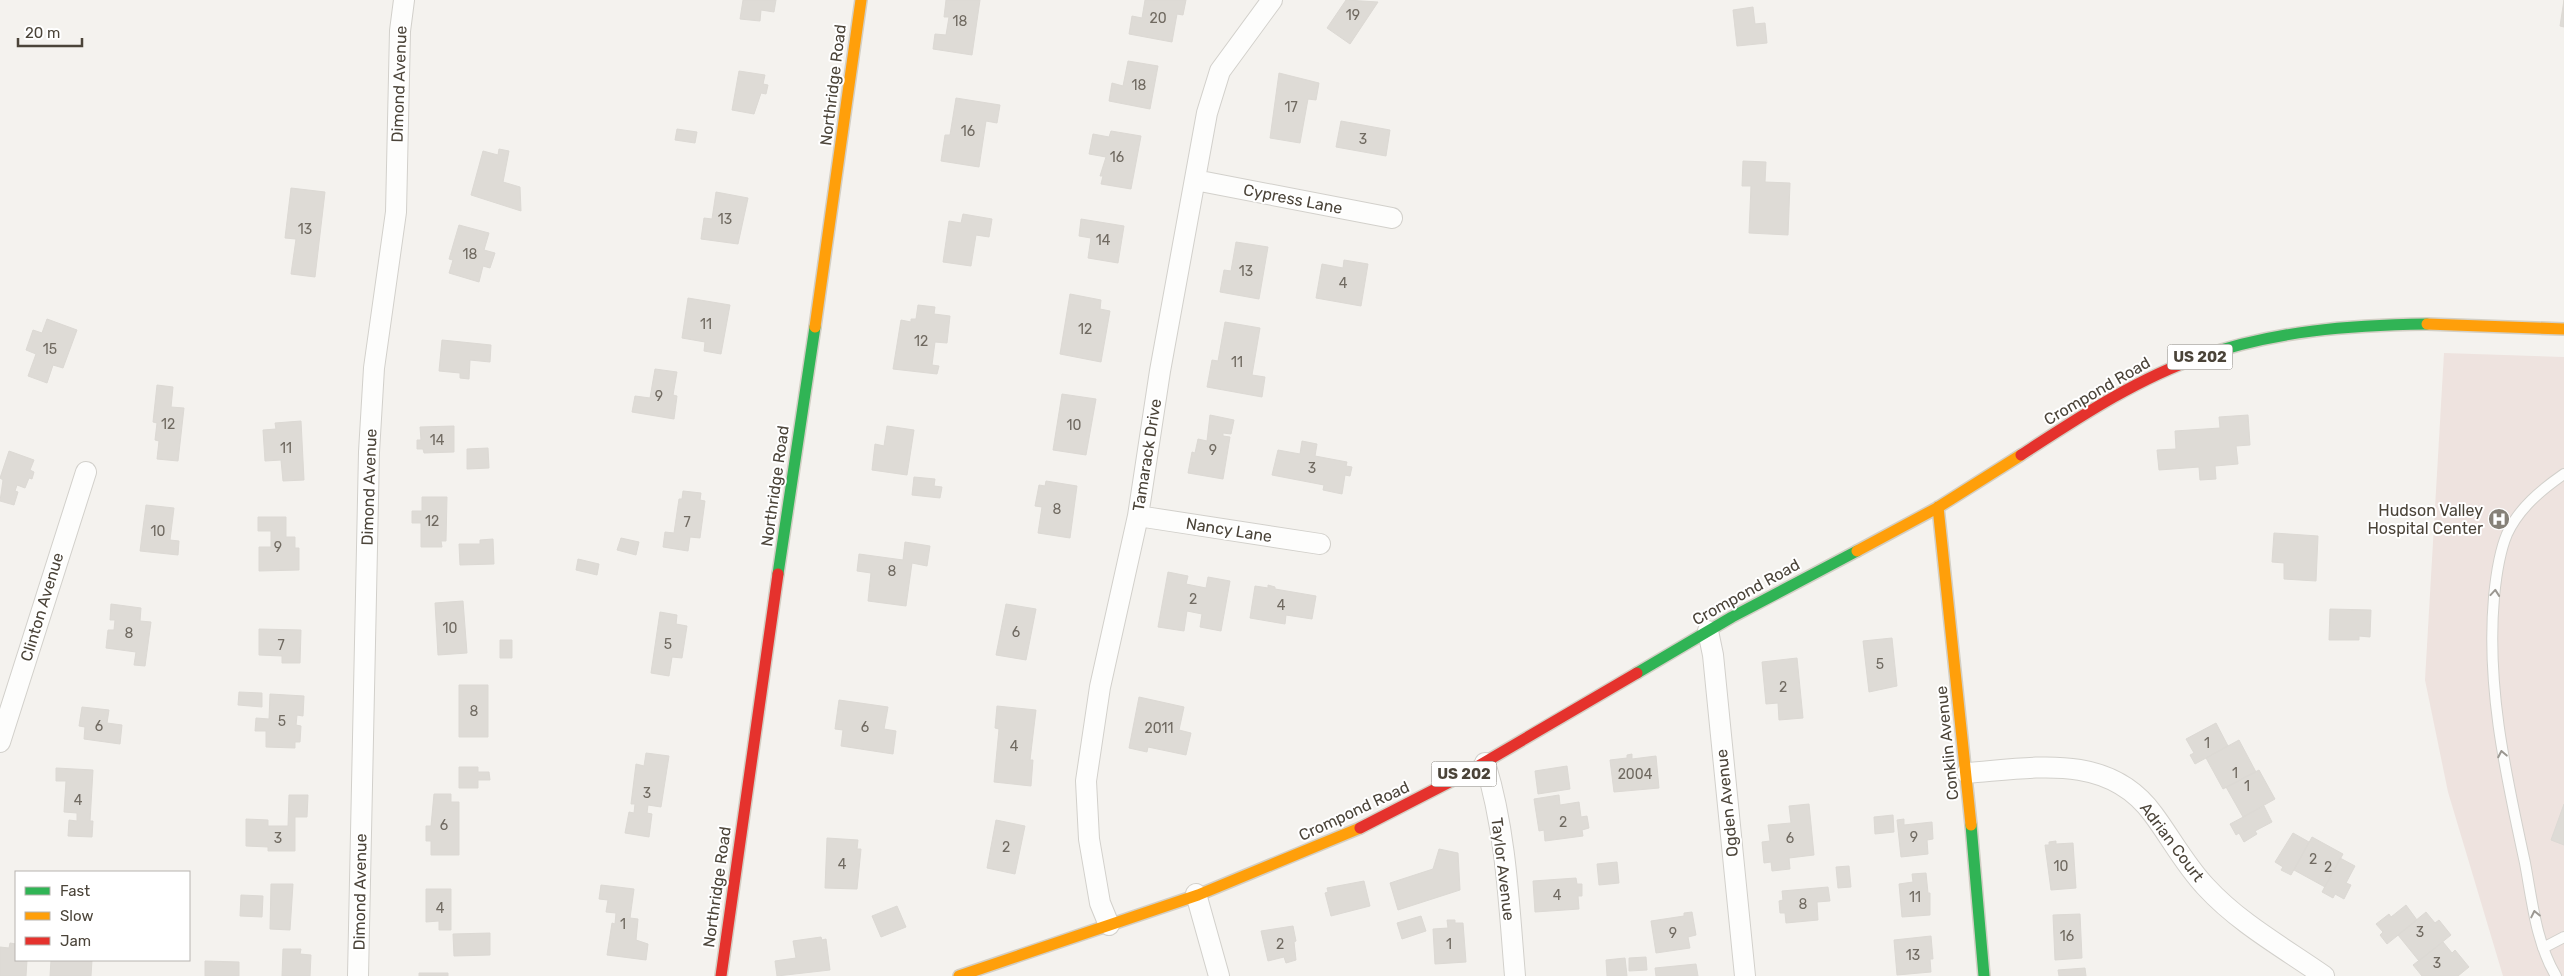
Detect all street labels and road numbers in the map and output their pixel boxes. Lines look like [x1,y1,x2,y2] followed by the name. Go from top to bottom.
[816,23,850,147] street label: Northridge Road
[387,25,411,143] street label: Dimond Avenue
[1242,180,1344,218] street label: Cypress Lane
[2168,344,2232,370] road number: US 202
[2040,353,2154,429] street label: Crompond Road
[1129,397,1165,513] street label: Tamarack Drive
[757,424,793,548] street label: Northridge Road
[357,428,381,546] street label: Dimond Avenue
[1185,514,1274,546] street label: Nancy Lane
[16,550,68,664] street label: Clinton Avenue
[1689,555,1803,629] street label: Crompond Road
[1932,685,1962,801] street label: Conklin Avenue
[1712,748,1742,858] street label: Ogden Avenue
[1432,762,1496,786] road number: US 202
[1296,777,1412,845] street label: Crompond Road
[2136,799,2208,885] street label: Adrian Court
[1487,816,1519,922] street label: Taylor Avenue
[699,825,735,949] street label: Northridge Road
[349,833,371,951] street label: Dimond Avenue

